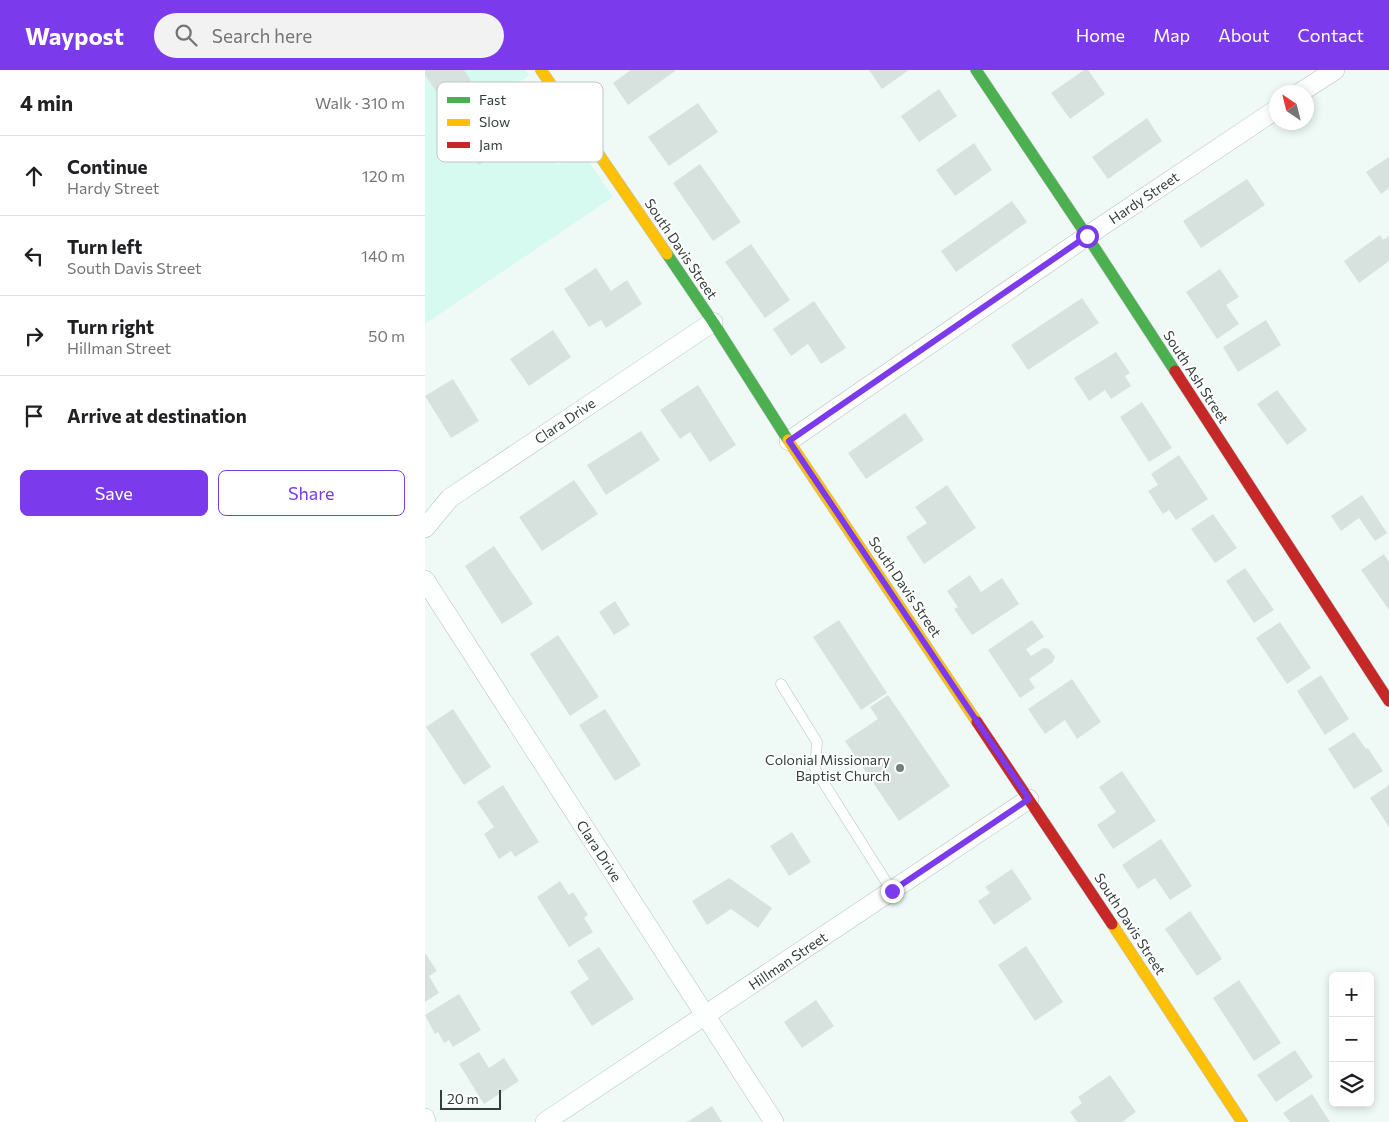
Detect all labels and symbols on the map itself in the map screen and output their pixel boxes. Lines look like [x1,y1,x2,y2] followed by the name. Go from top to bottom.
[437,82,603,162] legend
[1269,85,1314,130] north arrow
[479,91,506,108] text: Fast
[479,113,510,130] text: Slow
[479,136,503,153] text: Jam
[1105,168,1182,227] street label: Hardy Street
[641,195,722,302] street label: South Davis Street
[1076,225,1099,248] route start
[1160,327,1233,426] street label: South Ash Street
[531,394,598,447] street label: Clara Drive
[865,533,946,640] street label: South Davis Street
[765,751,890,784] place label: Colonial Missionary Baptist Church
[894,762,906,774] marker: Colonial Missionary Baptist Church
[573,817,626,885] street label: Clara Drive
[1091,870,1170,978] street label: South Davis Street
[881,880,904,903] route end
[745,928,830,993] street label: Hillman Street
[440,1087,501,1110] scale bar

